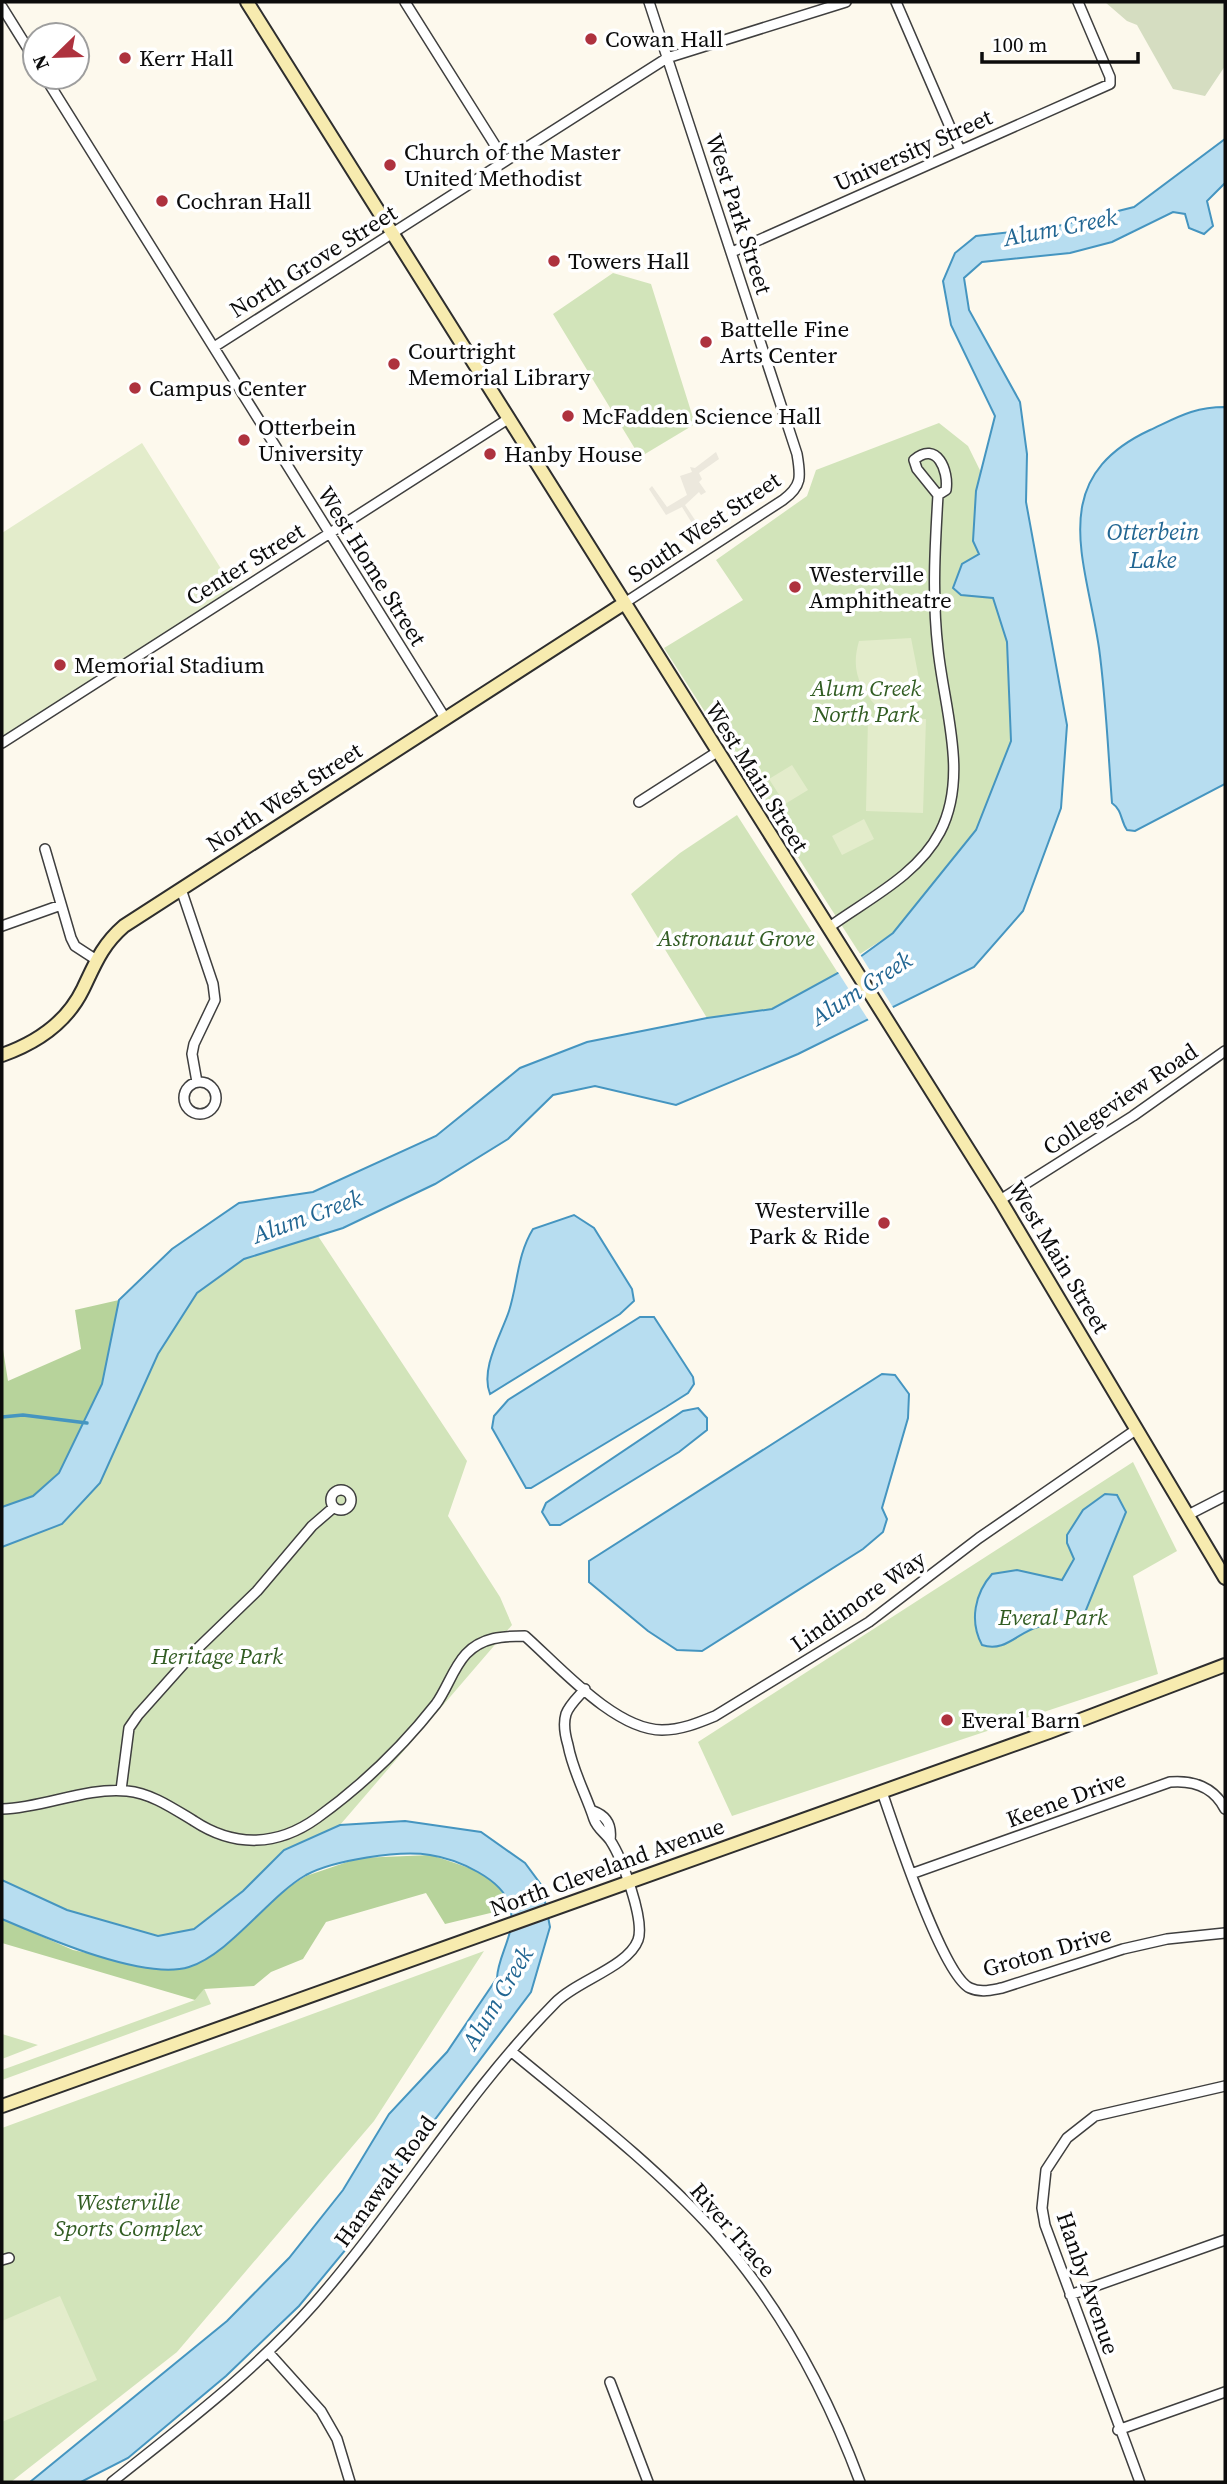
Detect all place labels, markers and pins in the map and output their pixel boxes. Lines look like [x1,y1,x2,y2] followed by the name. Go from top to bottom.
[605,23,723,55] place label: Cowan Hall
[583,31,599,47] marker: Cowan Hall
[139,42,234,74] place label: Kerr Hall
[117,50,133,66] marker: Kerr Hall
[404,136,621,194] place label: Church of the Master United Methodist
[382,157,398,173] marker: Church of the Master United Methodist
[176,185,312,217] place label: Cochran Hall
[154,193,170,209] marker: Cochran Hall
[568,245,690,277] place label: Towers Hall
[546,253,562,269] marker: Towers Hall
[720,313,849,371] place label: Battelle Fine Arts Center
[698,334,714,350] marker: Battelle Fine Arts Center
[408,335,591,393] place label: Courtright Memorial Library
[386,356,402,372] marker: Courtright Memorial Library
[149,372,307,404] place label: Campus Center
[127,380,143,396] marker: Campus Center
[582,400,822,432] place label: McFadden Science Hall
[560,408,576,424] marker: McFadden Science Hall
[258,411,363,469] place label: Otterbein University
[236,432,252,448] marker: Otterbein University
[504,438,643,470] place label: Hanby House
[482,446,498,462] marker: Hanby House
[809,558,952,616] place label: Westerville Amphitheatre
[787,579,803,595] marker: Westerville Amphitheatre
[74,649,265,681] place label: Memorial Stadium
[52,657,68,673] marker: Memorial Stadium
[749,1194,870,1252] place label: Westerville Park & Ride
[876,1215,892,1231] marker: Westerville Park & Ride
[961,1704,1080,1736] place label: Everal Barn
[939,1712,955,1728] marker: Everal Barn

